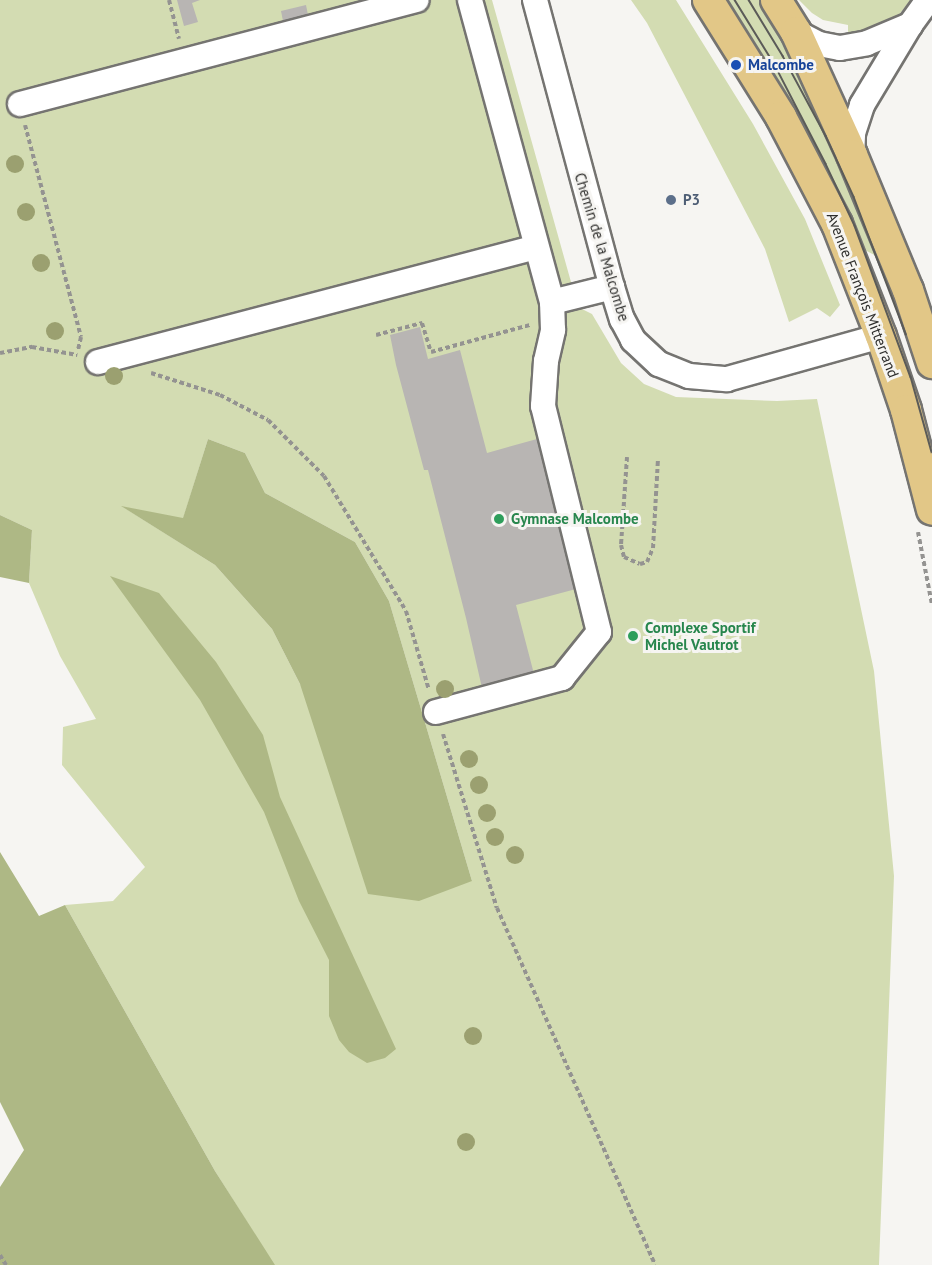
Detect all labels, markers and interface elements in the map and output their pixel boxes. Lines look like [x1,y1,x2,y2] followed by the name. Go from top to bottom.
[748,56,814,74] place label: Malcombe
[729,58,743,72] marker: Malcombe
[571,171,633,323] street label: Chemin de la Malcombe
[683,191,700,209] place label: P3
[664,193,678,207] marker: P3
[823,210,903,380] street label: Avenue François Mitterrand
[511,510,639,528] place label: Gymnase Malcombe
[492,512,506,526] marker: Gymnase Malcombe
[645,618,756,653] place label: Complexe Sportif Michel Vautrot
[626,629,640,643] marker: Complexe Sportif Michel Vautrot

